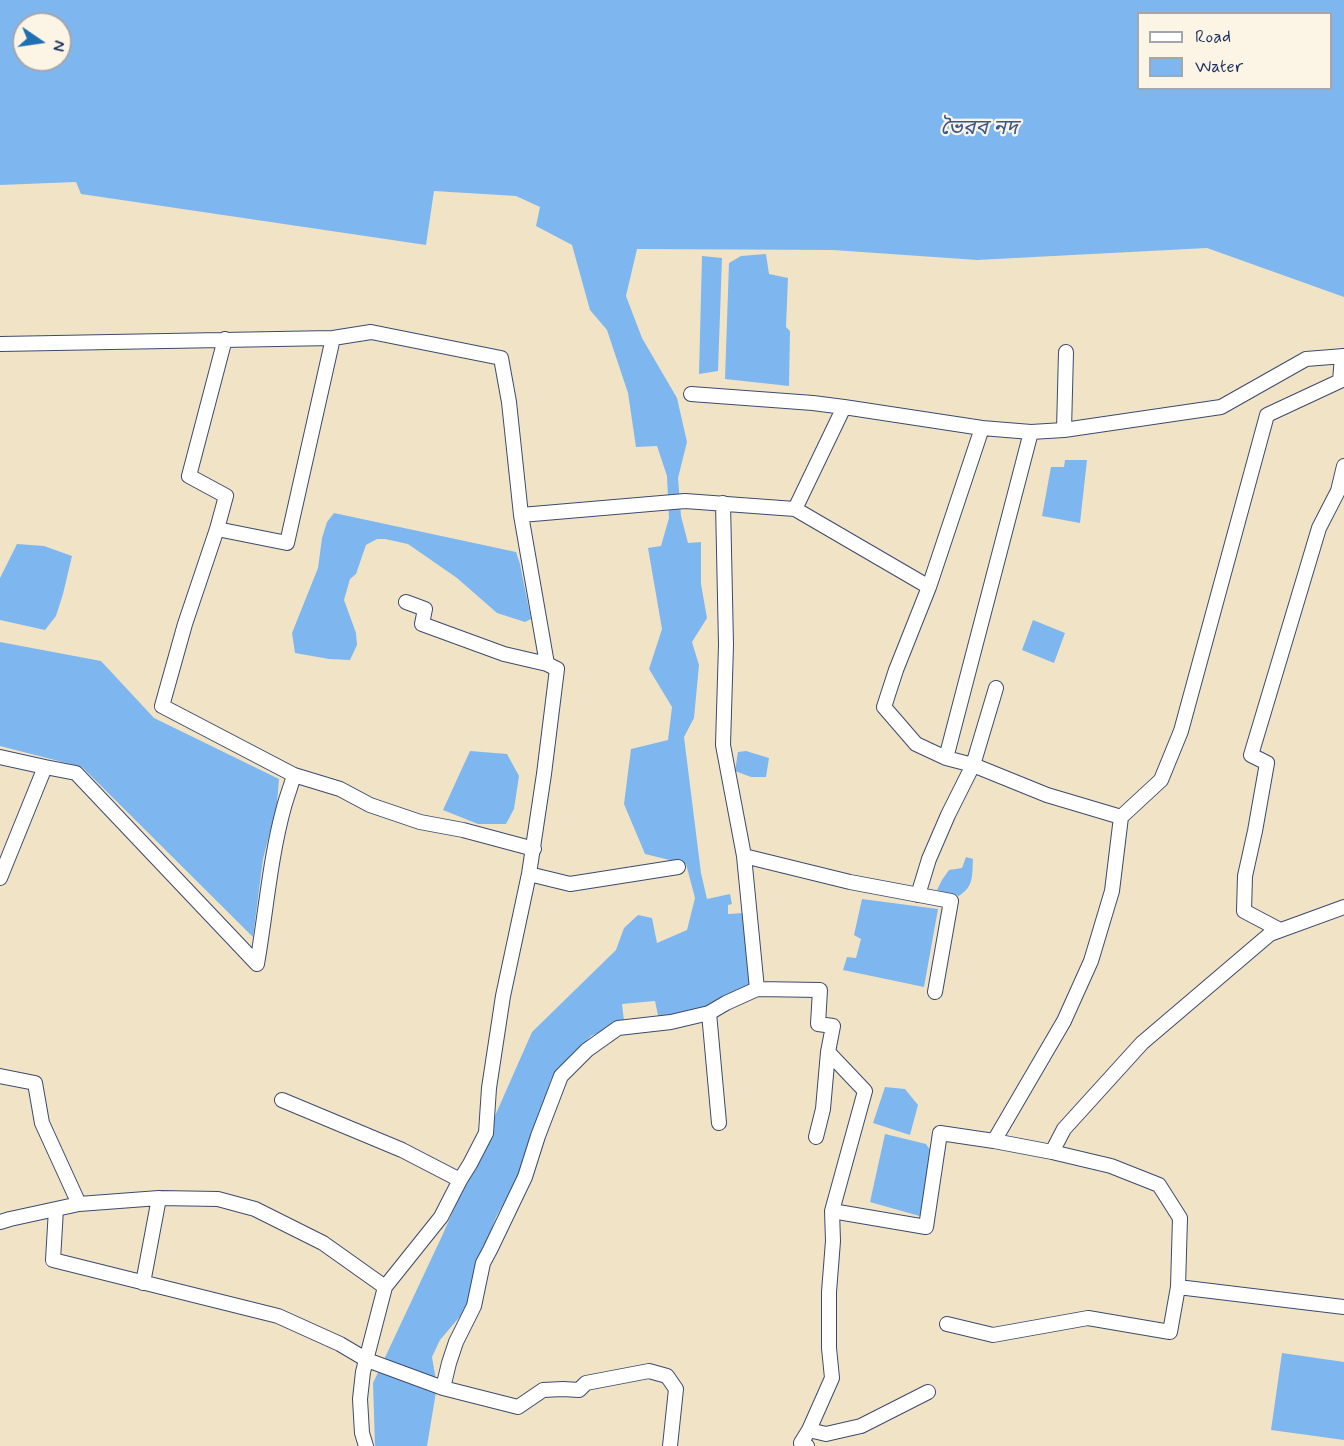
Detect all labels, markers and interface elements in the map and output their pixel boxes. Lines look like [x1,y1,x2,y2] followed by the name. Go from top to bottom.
[12,12,72,72] north arrow
[1137,12,1332,90] legend
[1195,25,1231,49] text: Road
[47,38,70,53] text: N
[1195,55,1243,79] text: Water
[940,117,1018,143] water label: ভৈরব নদ

